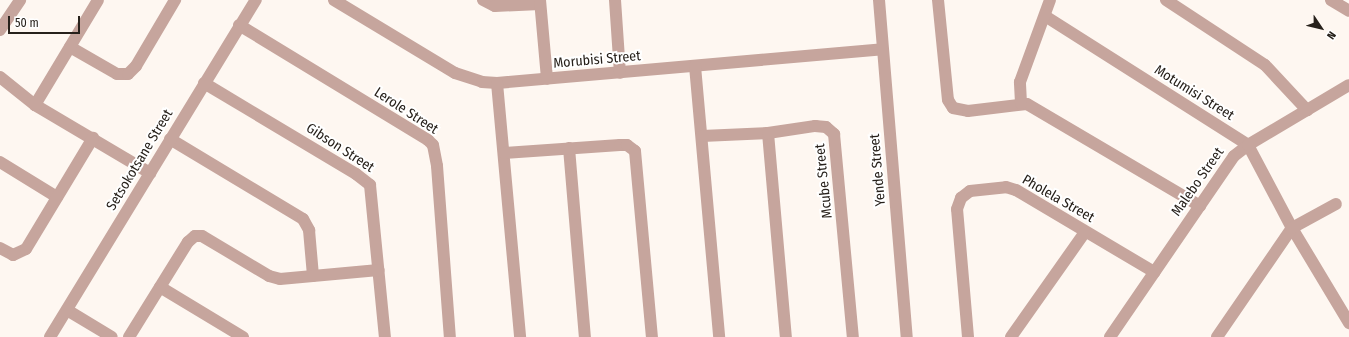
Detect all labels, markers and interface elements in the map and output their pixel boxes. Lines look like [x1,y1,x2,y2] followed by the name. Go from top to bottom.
[10,8,82,34] scale bar
[1301,8,1341,48] north arrow
[15,16,39,30] text: 50 m
[1324,29,1338,42] text: N
[553,48,641,72] street label: Morubisi Street
[1151,62,1237,124] street label: Motumisi Street
[371,84,441,138] street label: Lerole Street
[103,106,177,214] street label: Setsokotsane Street
[303,120,377,176] street label: Gibson Street
[866,133,890,207] street label: Yende Street
[812,143,836,219] street label: Mcube Street
[1168,145,1228,219] street label: Malebo Street
[1019,172,1097,226] street label: Pholela Street

